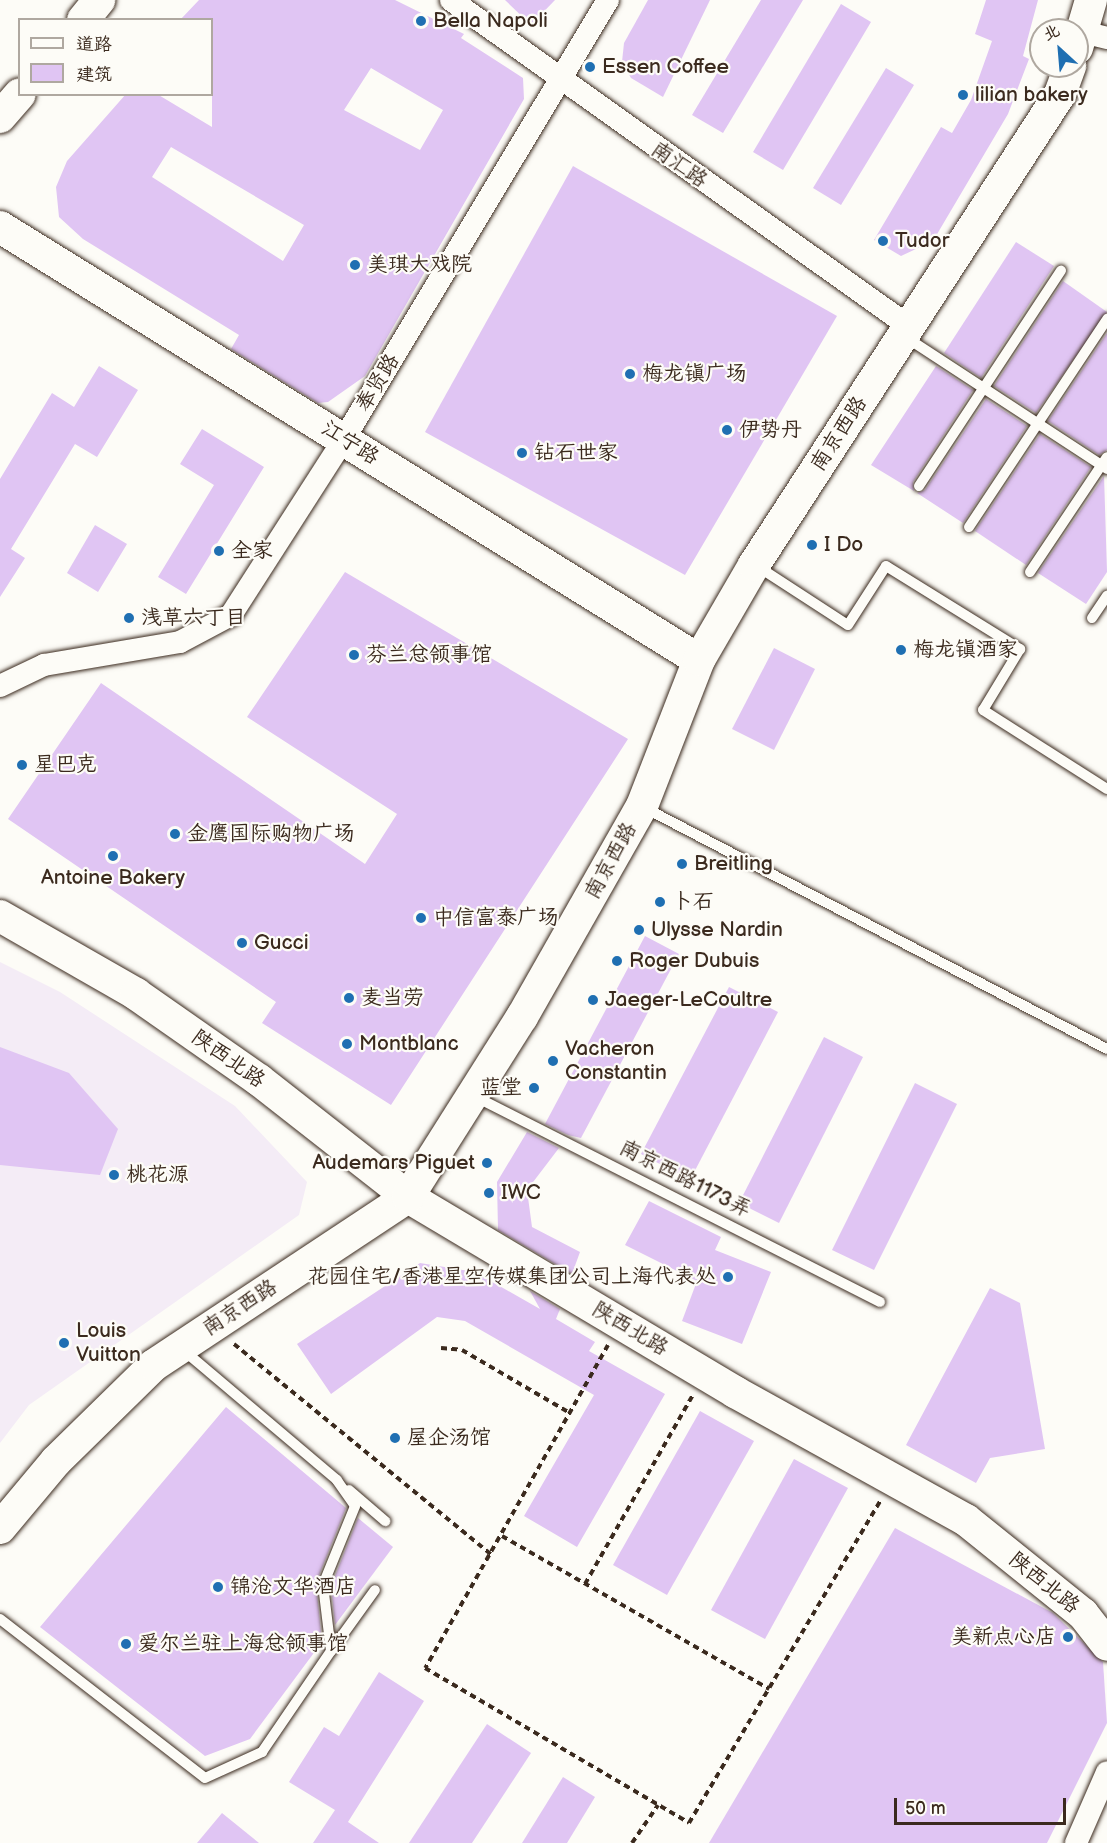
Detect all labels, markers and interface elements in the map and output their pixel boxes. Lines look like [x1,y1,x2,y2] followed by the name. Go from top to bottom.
[433,8,548,34] place label: Bella Napoli
[414,14,428,28] marker: Bella Napoli
[18,18,213,96] legend
[1029,18,1089,78] north arrow
[1040,21,1063,45] text: 北
[76,34,112,55] text: 道路
[602,54,729,80] place label: Essen Coffee
[583,60,597,74] marker: Essen Coffee
[76,64,112,85] text: 建筑
[975,82,1088,108] place label: lilian bakery
[956,88,970,102] marker: lilian bakery
[646,137,712,193] street label: 南汇路
[895,228,949,254] place label: Tudor
[876,234,890,248] marker: Tudor
[367,252,472,278] place label: 美琪大戏院
[348,258,362,272] marker: 美琪大戏院
[351,350,405,416] street label: 奉贤路
[642,361,747,387] place label: 梅龙镇广场
[623,367,637,381] marker: 梅龙镇广场
[806,392,872,476] street label: 南京西路
[317,416,383,470] street label: 江宁路
[739,417,802,443] place label: 伊势丹
[720,423,734,437] marker: 伊势丹
[534,440,618,466] place label: 钻石世家
[515,446,529,460] marker: 钻石世家
[824,532,863,558] place label: I Do
[231,538,273,564] place label: 全家
[805,538,819,552] marker: I Do
[212,544,226,558] marker: 全家
[141,605,246,631] place label: 浅草六丁目
[122,611,136,625] marker: 浅草六丁目
[913,637,1018,663] place label: 梅龙镇酒家
[366,642,492,668] place label: 芬兰总领事馆
[894,643,908,657] marker: 梅龙镇酒家
[347,648,361,662] marker: 芬兰总领事馆
[34,752,97,778] place label: 星巴克
[15,758,29,772] marker: 星巴克
[580,818,642,904] street label: 南京西路
[187,821,355,847] place label: 金鹰国际购物广场
[168,827,182,841] marker: 金鹰国际购物广场
[106,849,120,863] marker: Antoine Bakery
[694,851,773,877] place label: Breitling
[675,857,689,871] marker: Breitling
[41,865,185,891] place label: Antoine Bakery
[672,889,714,915] place label: 卜石
[653,895,667,909] marker: 卜石
[433,905,559,931] place label: 中信富泰广场
[414,911,428,925] marker: 中信富泰广场
[651,917,783,943] place label: Ulysse Nardin
[632,923,646,937] marker: Ulysse Nardin
[254,930,309,956] place label: Gucci
[235,936,249,950] marker: Gucci
[629,948,759,974] place label: Roger Dubuis
[610,954,624,968] marker: Roger Dubuis
[361,985,424,1011] place label: 麦当劳
[605,987,772,1013] place label: Jaeger-LeCoultre
[342,991,356,1005] marker: 麦当劳
[586,993,600,1007] marker: Jaeger-LeCoultre
[186,1025,270,1093] street label: 陕西北路
[359,1031,459,1057] place label: Montblanc
[565,1036,667,1086] place label: Vacheron Constantin
[340,1037,354,1051] marker: Montblanc
[546,1054,560,1068] marker: Vacheron Constantin
[480,1075,522,1101] place label: 蓝堂
[527,1081,541,1095] marker: 蓝堂
[615,1135,755,1223] street label: 南京西路1173弄
[312,1150,475,1176] place label: Audemars Piguet
[480,1156,494,1170] marker: Audemars Piguet
[126,1162,189,1188] place label: 桃花源
[107,1168,121,1182] marker: 桃花源
[501,1180,541,1206] place label: IWC
[482,1186,496,1200] marker: IWC
[308,1264,716,1290] place label: 花园住宅/香港星空传媒集团公司上海代表处
[721,1270,735,1284] marker: 花园住宅/香港星空传媒集团公司上海代表处
[198,1275,282,1341] street label: 南京西路
[588,1297,672,1361] street label: 陕西北路
[76,1318,141,1368] place label: Louis Vuitton
[57,1336,71,1350] marker: Louis Vuitton
[407,1425,491,1451] place label: 屋企汤馆
[388,1431,402,1445] marker: 屋企汤馆
[1003,1547,1085,1619] street label: 陕西北路
[230,1574,356,1600] place label: 锦沧文华酒店
[211,1580,225,1594] marker: 锦沧文华酒店
[951,1624,1056,1650] place label: 美新点心店
[1061,1630,1075,1644] marker: 美新点心店
[138,1631,348,1657] place label: 爱尔兰驻上海总领事馆
[119,1637,133,1651] marker: 爱尔兰驻上海总领事馆
[897,1786,1070,1824] scale bar
[905,1798,946,1819] text: 50 m

